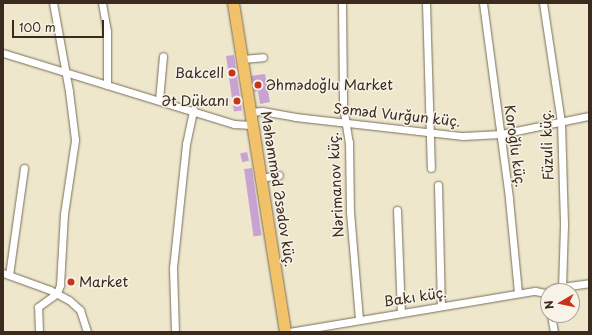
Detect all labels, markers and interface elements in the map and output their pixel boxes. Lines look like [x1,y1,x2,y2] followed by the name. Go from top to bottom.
[14,12,106,38] scale bar
[19,18,56,36] text: 100 m
[174,65,224,81] place label: Bakcell
[227,68,237,78] marker: Bakcell
[266,77,393,93] place label: Əhmədoğlu Market
[253,80,263,90] marker: Əhmədoğlu Market
[160,93,229,109] place label: Ət Dükanı
[232,96,242,106] marker: Ət Dükanı
[332,100,462,130] street label: Səməd Vurğun küç.
[501,104,529,188] street label: Koroğlu küç.
[257,108,299,270] street label: Məhəmməd Əsədov küç.
[537,110,557,180] street label: Füzuli küç.
[325,132,347,238] street label: Nərimanov küç.
[79,274,128,290] place label: Market
[66,277,76,287] marker: Market
[540,283,580,323] north arrow
[382,284,448,310] street label: Bakı küç.
[540,299,558,310] text: N

